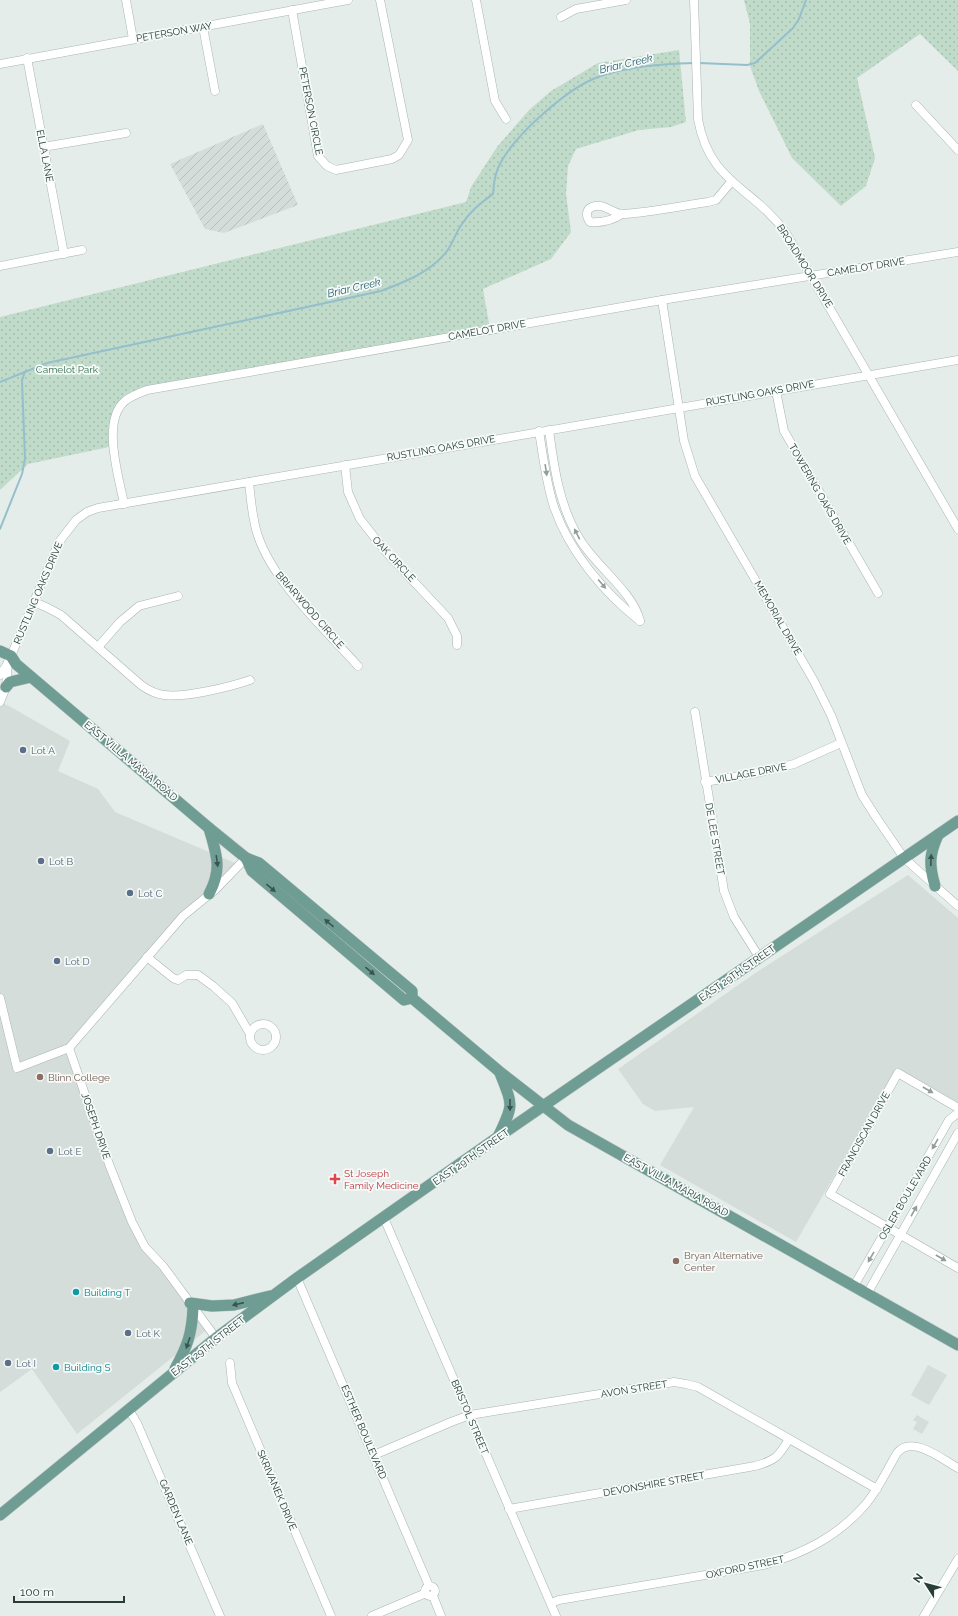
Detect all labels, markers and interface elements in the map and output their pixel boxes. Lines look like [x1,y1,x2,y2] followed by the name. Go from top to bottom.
[135,20,213,44] street label: PETERSON WAY
[598,52,654,76] water label: Briar Creek
[297,66,325,156] street label: PETERSON CIRCLE
[35,129,55,183] street label: ELLA LANE
[775,222,835,310] street label: BROADMOOR DRIVE
[826,255,906,279] street label: CAMELOT DRIVE
[326,276,382,300] water label: Briar Creek
[447,318,527,342] street label: CAMELOT DRIVE
[36,364,99,375] park label: Camelot Park
[705,378,815,408] street label: RUSTLING OAKS DRIVE
[386,433,496,463] street label: RUSTLING OAKS DRIVE
[787,442,853,546] street label: TOWERING OAKS DRIVE
[543,464,549,476] one-way arrow
[574,528,580,540] one-way arrow
[370,534,418,584] street label: OAK CIRCLE
[11,540,65,646] street label: RUSTLING OAKS DRIVE
[274,569,346,651] street label: BRIARWOOD CIRCLE
[598,579,607,590] one-way arrow
[752,579,804,657] street label: MEMORIAL DRIVE
[82,719,180,803] street label: EAST VILLA MARIA ROAD
[18,745,28,755] marker: Lot A
[31,745,55,756] place label: Lot A
[714,761,788,785] street label: VILLAGE DRIVE
[703,802,727,876] street label: DE LEE STREET
[928,853,934,866] one-way arrow
[214,855,220,867] one-way arrow
[36,856,46,866] marker: Lot B
[49,856,73,867] place label: Lot B
[265,883,276,892] one-way arrow
[125,888,135,898] marker: Lot C
[138,888,162,899] place label: Lot C
[324,918,335,927] one-way arrow
[697,943,777,1003] street label: EAST 29TH STREET
[52,956,62,966] marker: Lot D
[65,956,90,967] place label: Lot D
[365,967,375,976] one-way arrow
[35,1072,45,1082] marker: Blinn College
[48,1072,110,1083] place label: Blinn College
[922,1087,934,1094] one-way arrow
[836,1090,892,1178] street label: FRANCISCAN DRIVE
[79,1091,113,1161] street label: JOSEPH DRIVE
[507,1098,513,1111] one-way arrow
[431,1127,511,1187] street label: EAST 29TH STREET
[932,1138,939,1150] one-way arrow
[45,1146,55,1156] marker: Lot E
[58,1146,82,1157] place label: Lot E
[622,1152,730,1218] street label: EAST VILLA MARIA ROAD
[877,1154,933,1242] street label: OSLER BOULEVARD
[344,1168,419,1191] place label: St Joseph Family Medicine
[329,1173,341,1185] marker: St Joseph Family Medicine
[911,1205,917,1217] one-way arrow
[684,1250,763,1273] place label: Bryan Alternative Center
[868,1251,875,1263] one-way arrow
[936,1255,947,1262] one-way arrow
[671,1256,681,1266] marker: Bryan Alternative Center
[71,1287,81,1297] marker: Building T
[84,1287,130,1298] place label: Building T
[232,1301,245,1307] one-way arrow
[169,1314,247,1378] street label: EAST 29TH STREET
[123,1328,133,1338] marker: Lot K
[136,1328,160,1339] place label: Lot K
[185,1337,191,1349] one-way arrow
[3,1358,13,1368] marker: Lot I
[16,1358,36,1369] place label: Lot I
[51,1362,61,1372] marker: Building S
[64,1362,111,1373] place label: Building S
[449,1378,491,1456] street label: BRISTOL STREET
[600,1378,668,1400] street label: AVON STREET
[339,1383,389,1481] street label: ESTHER BOULEVARD
[255,1448,299,1532] street label: SKRIVANEK DRIVE
[602,1470,706,1498] street label: DEVONSHIRE STREET
[157,1477,195,1547] street label: GARDEN LANE
[705,1553,785,1581] street label: OXFORD STREET
[906,1564,946,1604] north arrow
[911,1571,926,1586] text: N
[14,1578,124,1604] scale bar
[20,1585,54,1599] text: 100 m

